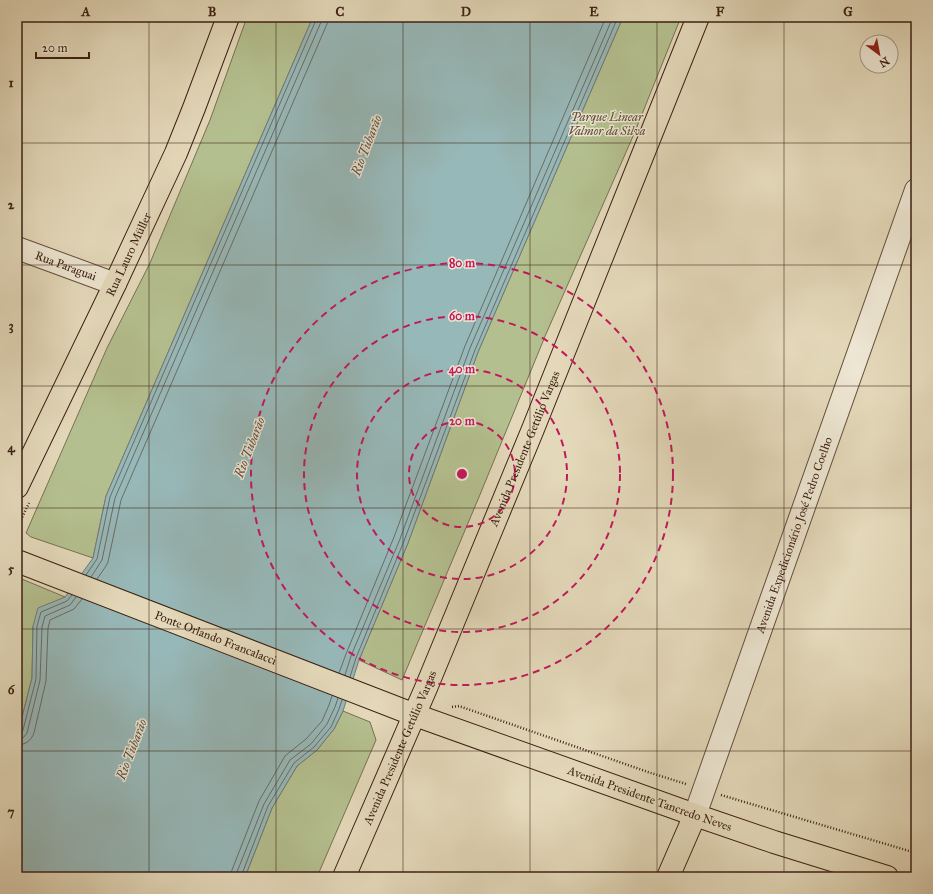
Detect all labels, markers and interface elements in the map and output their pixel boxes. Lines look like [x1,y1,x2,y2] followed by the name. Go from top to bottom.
[81,4,91,20] text: A
[208,4,217,20] text: B
[336,4,345,20] text: C
[461,4,471,20] text: D
[589,4,599,20] text: E
[716,4,725,20] text: F
[843,4,853,20] text: G
[36,34,89,60] scale bar
[859,34,899,74] north arrow
[42,41,68,55] text: 20 m
[876,54,891,70] text: N
[8,75,14,91] text: 1
[569,110,646,138] park label: Parque Linear Valmor da Silva
[348,113,386,179] water label: Rio Tubarão
[8,197,15,213] text: 2
[103,210,154,298] street label: Rua Lauro Müller
[33,248,99,284] street label: Rua Paraguai
[449,256,476,270] text: 80 m
[449,309,476,323] text: 60 m
[8,318,14,334] text: 3
[449,362,476,377] text: 40 m
[486,369,563,529] street label: Avenida Presidente Getúlio Vargas
[449,414,476,428] text: 20 m
[231,415,269,481] water label: Rio Tubarão
[753,435,835,636] street label: Avenida Expedicionário José Pedro Coelho
[7,440,15,456] text: 4
[455,467,469,481] centre of rings
[8,561,15,577] text: 5
[153,608,279,668] street label: Ponte Orlando Francalacci
[360,668,439,828] street label: Avenida Presidente Getúlio Vargas
[8,682,16,698] text: 6
[113,717,151,783] water label: Rio Tubarão
[565,763,734,834] street label: Avenida Presidente Tancredo Neves
[8,804,15,820] text: 7

